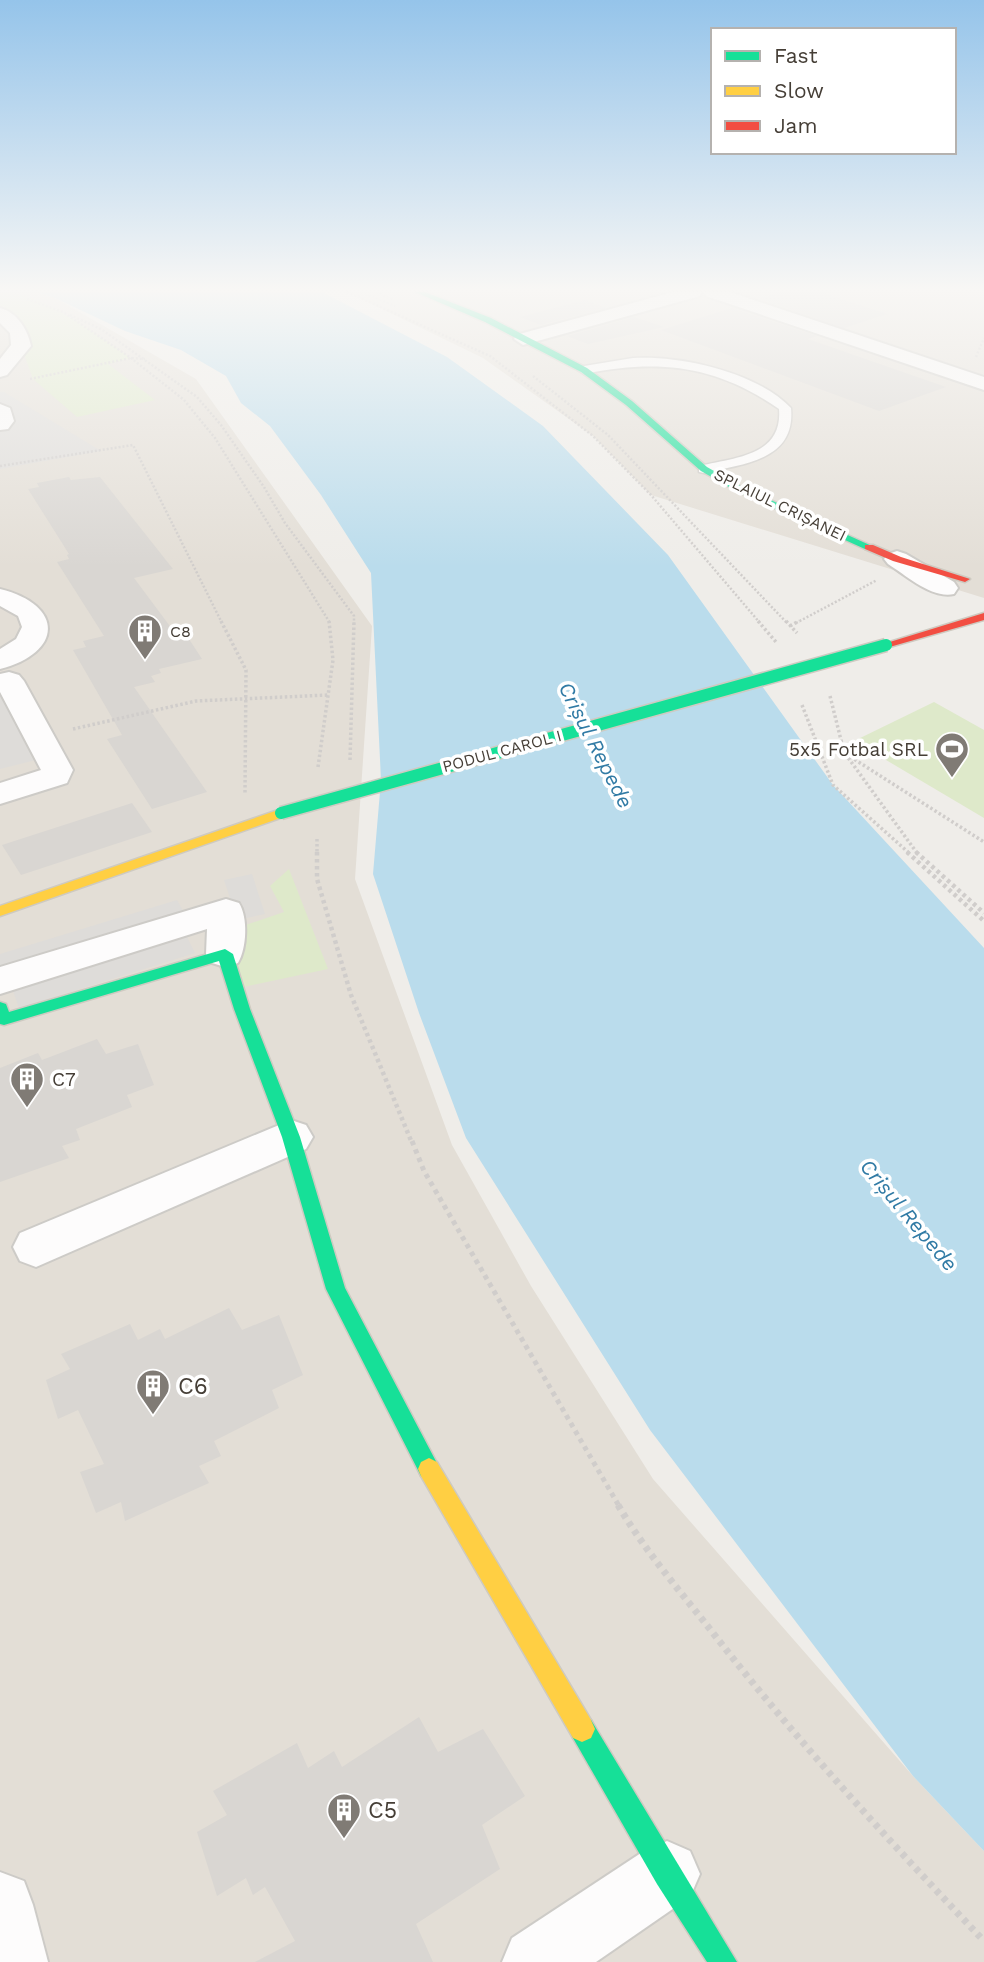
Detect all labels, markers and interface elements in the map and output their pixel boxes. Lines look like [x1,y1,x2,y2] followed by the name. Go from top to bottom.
[711,28,956,154] legend
[774,43,818,68] text: Fast
[774,78,824,103] text: Slow
[774,113,817,138] text: Jam
[711,465,849,545] street label: SPLAIUL CRIȘANEI
[126,612,164,661] building icon: C8
[170,622,191,641] place label: C8
[553,678,639,812] water label: Crișul Repede
[440,726,564,776] street label: PODUL CAROL I
[933,730,971,779] sports icon: 5x5 Fotbal SRL
[789,738,928,761] place label: 5x5 Fotbal SRL
[8,1060,46,1109] building icon: C7
[52,1068,76,1091] place label: C7
[855,1154,963,1276] water label: Crișul Repede
[134,1367,172,1416] building icon: C6
[178,1373,208,1400] place label: C6
[325,1791,363,1840] building icon: C5
[368,1797,397,1824] place label: C5

